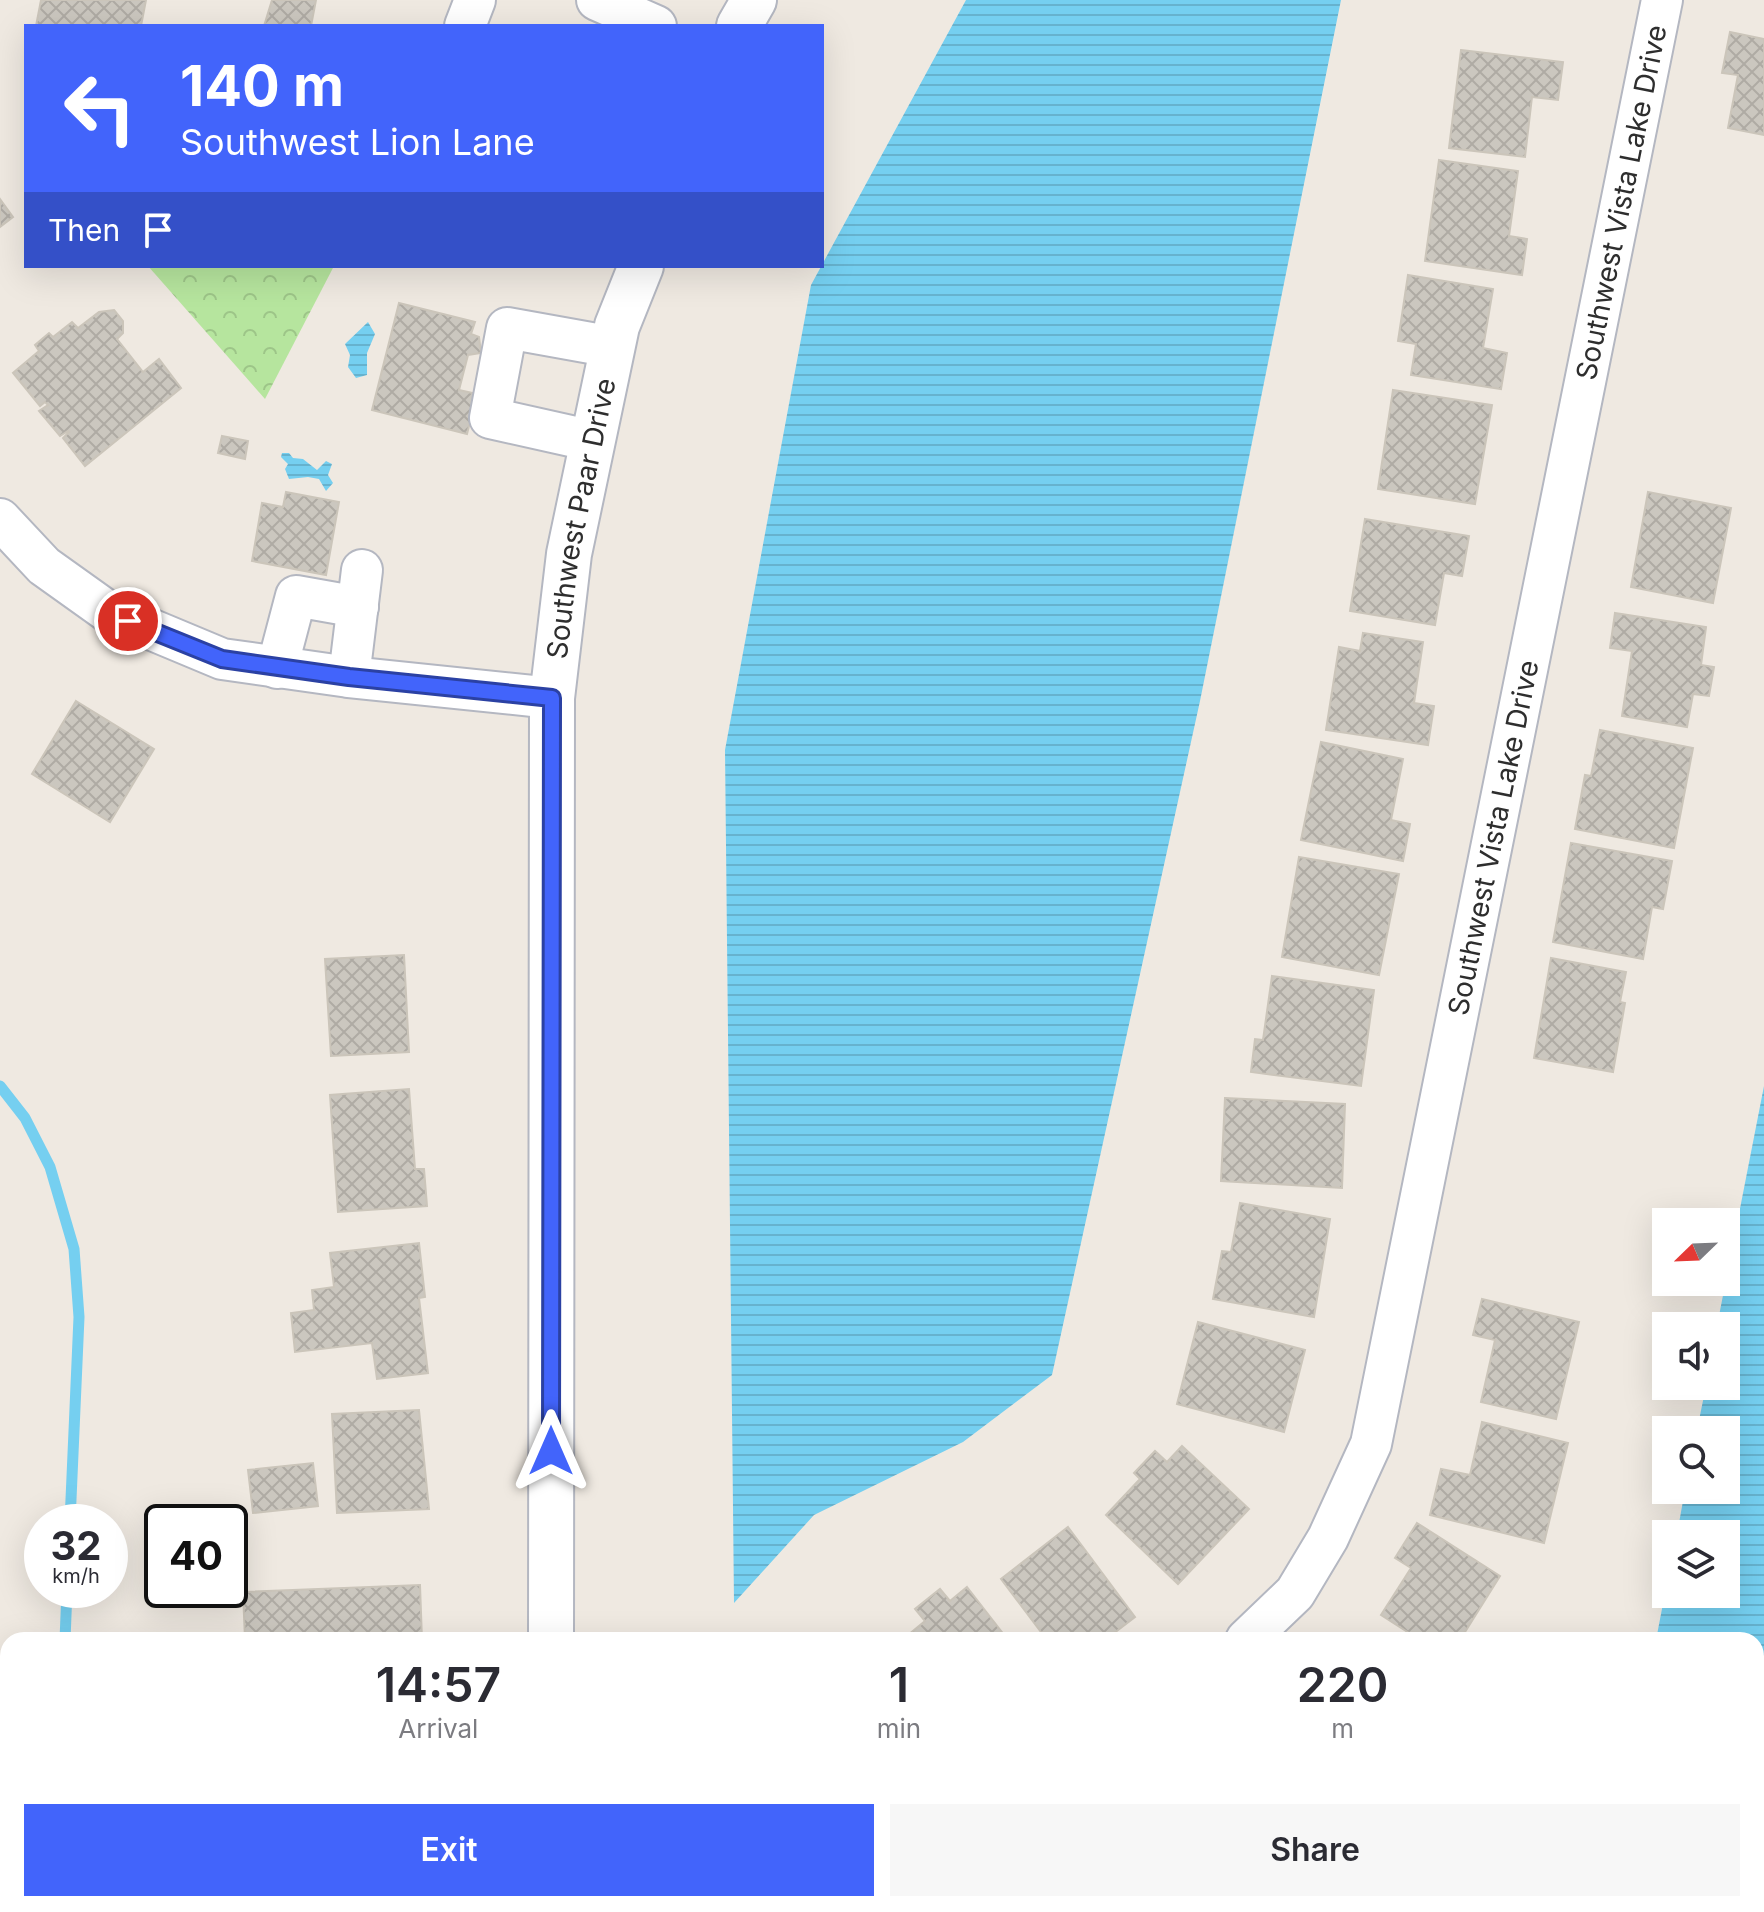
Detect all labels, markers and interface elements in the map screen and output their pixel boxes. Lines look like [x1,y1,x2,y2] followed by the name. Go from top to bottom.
[1569,22,1674,383] street label: Southwest Vista Lake Drive
[180,52,344,120] text: 140 m
[48,56,152,160] icon: left
[180,120,535,164] text: Southwest Lion Lane
[136,208,180,252] icon: arrive
[48,212,120,248] text: Then
[540,375,623,661] street label: Southwest Paar Drive
[94,587,162,655] pin
[106,599,150,643] icon: arrive
[1441,657,1546,1018] street label: Southwest Vista Lake Drive
[1652,1208,1740,1296] north arrow
[1652,1208,1740,1608] map controls
[1652,1312,1740,1400] button: sound
[509,1409,593,1493] position arrow
[1652,1416,1740,1504] button: search
[144,1504,248,1608] speed limit sign: 40
[1652,1520,1740,1608] button: layers
[50,1521,102,1570] text: 32
[52,1564,100,1588] text: km/h
[376,1655,501,1714] text: 14:57
[889,1655,909,1714] text: 1
[1297,1655,1388,1714] text: 220
[398,1713,478,1744] text: Arrival
[877,1713,921,1744] text: min
[1331,1713,1354,1744] text: m
[24,1804,874,1896] button: Exit
[890,1804,1740,1896] button: Share

